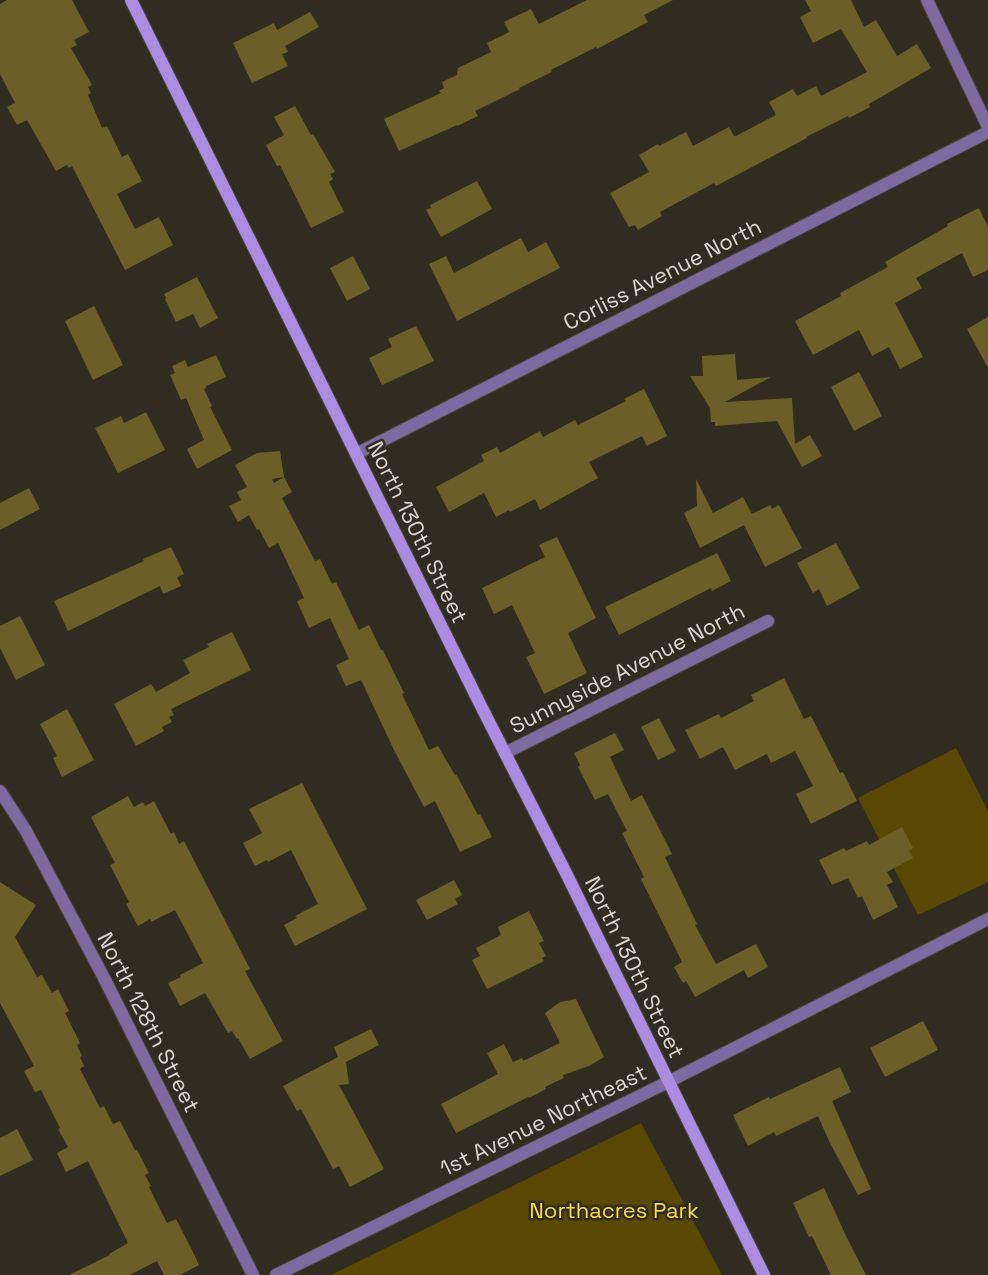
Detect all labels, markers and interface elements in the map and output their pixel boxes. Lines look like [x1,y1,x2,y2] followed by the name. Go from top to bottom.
[558,212,766,336] street label: Corliss Avenue North
[362,437,474,627] street label: North 130th Street
[505,596,749,740] street label: Sunnyside Avenue North
[579,872,691,1062] street label: North 130th Street
[91,927,207,1117] street label: North 128th Street
[435,1058,651,1182] street label: 1st Avenue Northeast
[529,1196,699,1224] park label: Northacres Park

